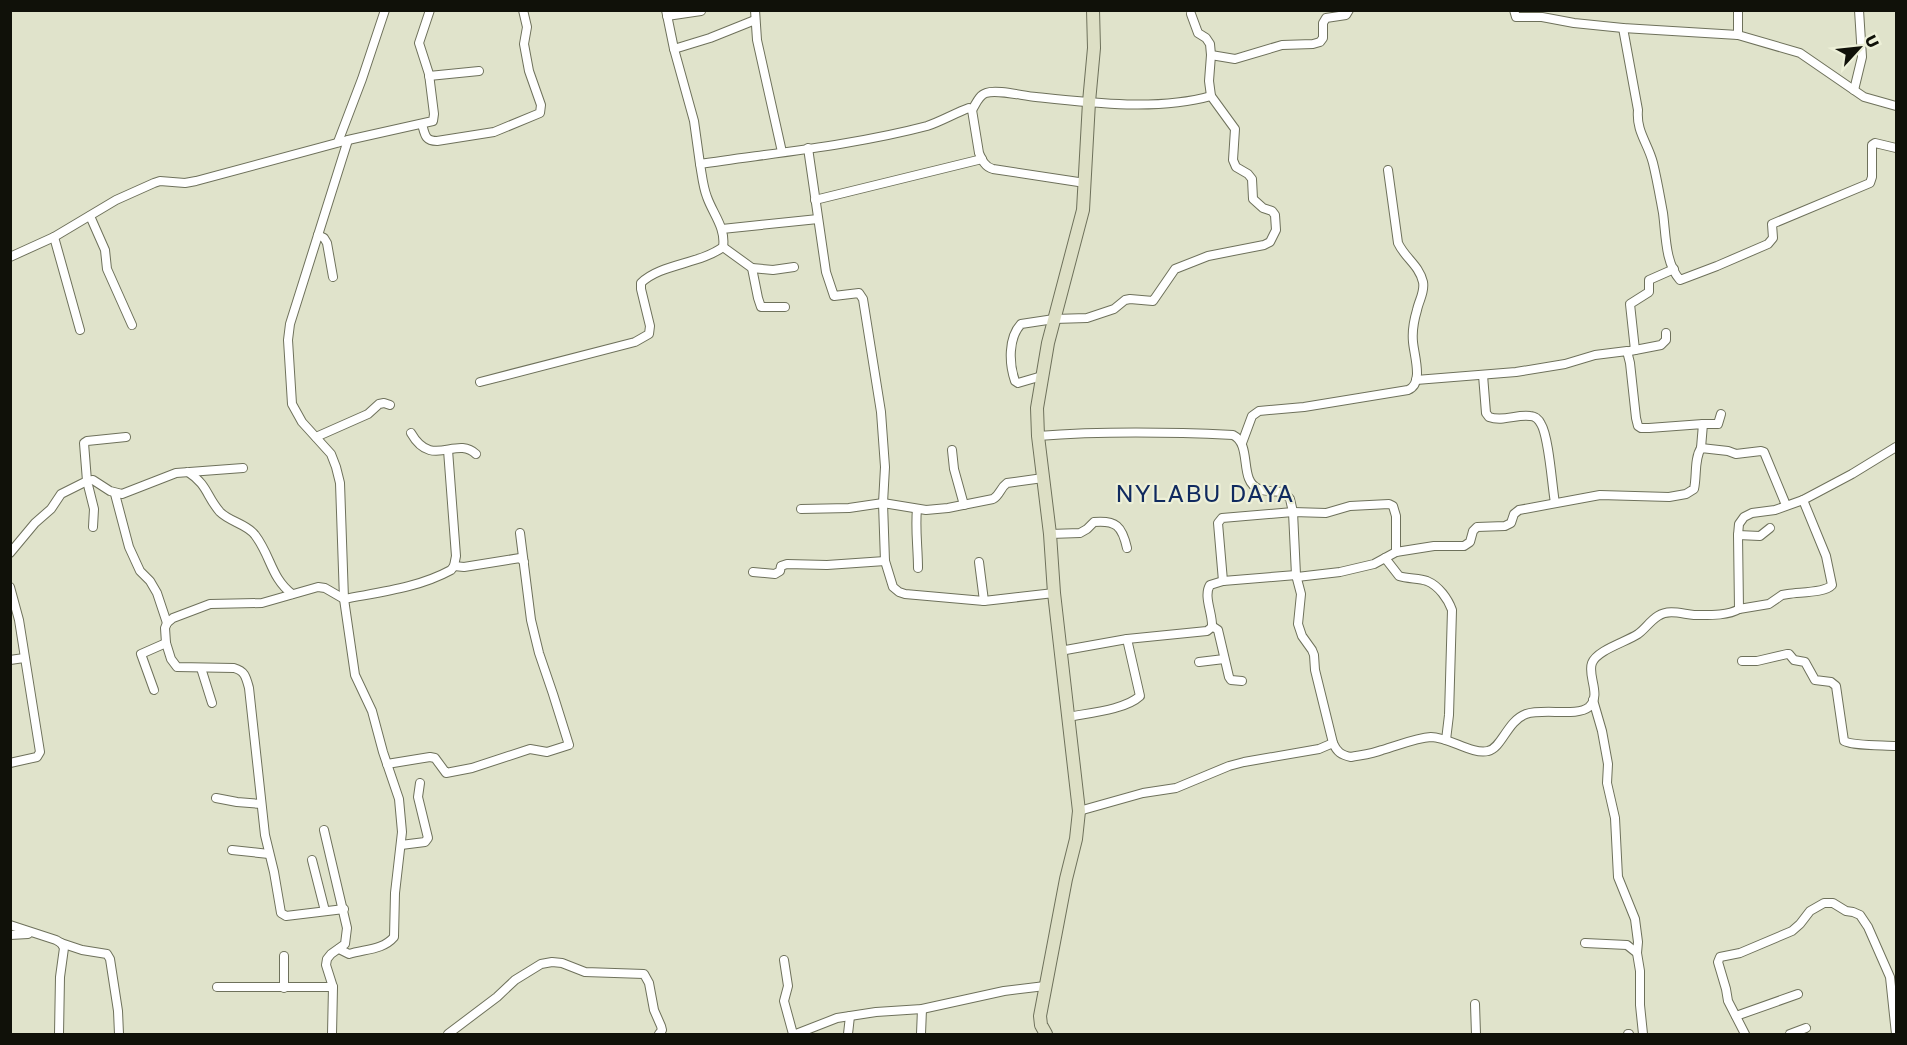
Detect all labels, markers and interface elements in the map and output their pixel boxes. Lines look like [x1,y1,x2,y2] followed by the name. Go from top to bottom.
[1829,18,1889,78] north arrow
[1861,31,1884,51] text: U
[1115,478,1295,507] district label: NYLABU DAYA

